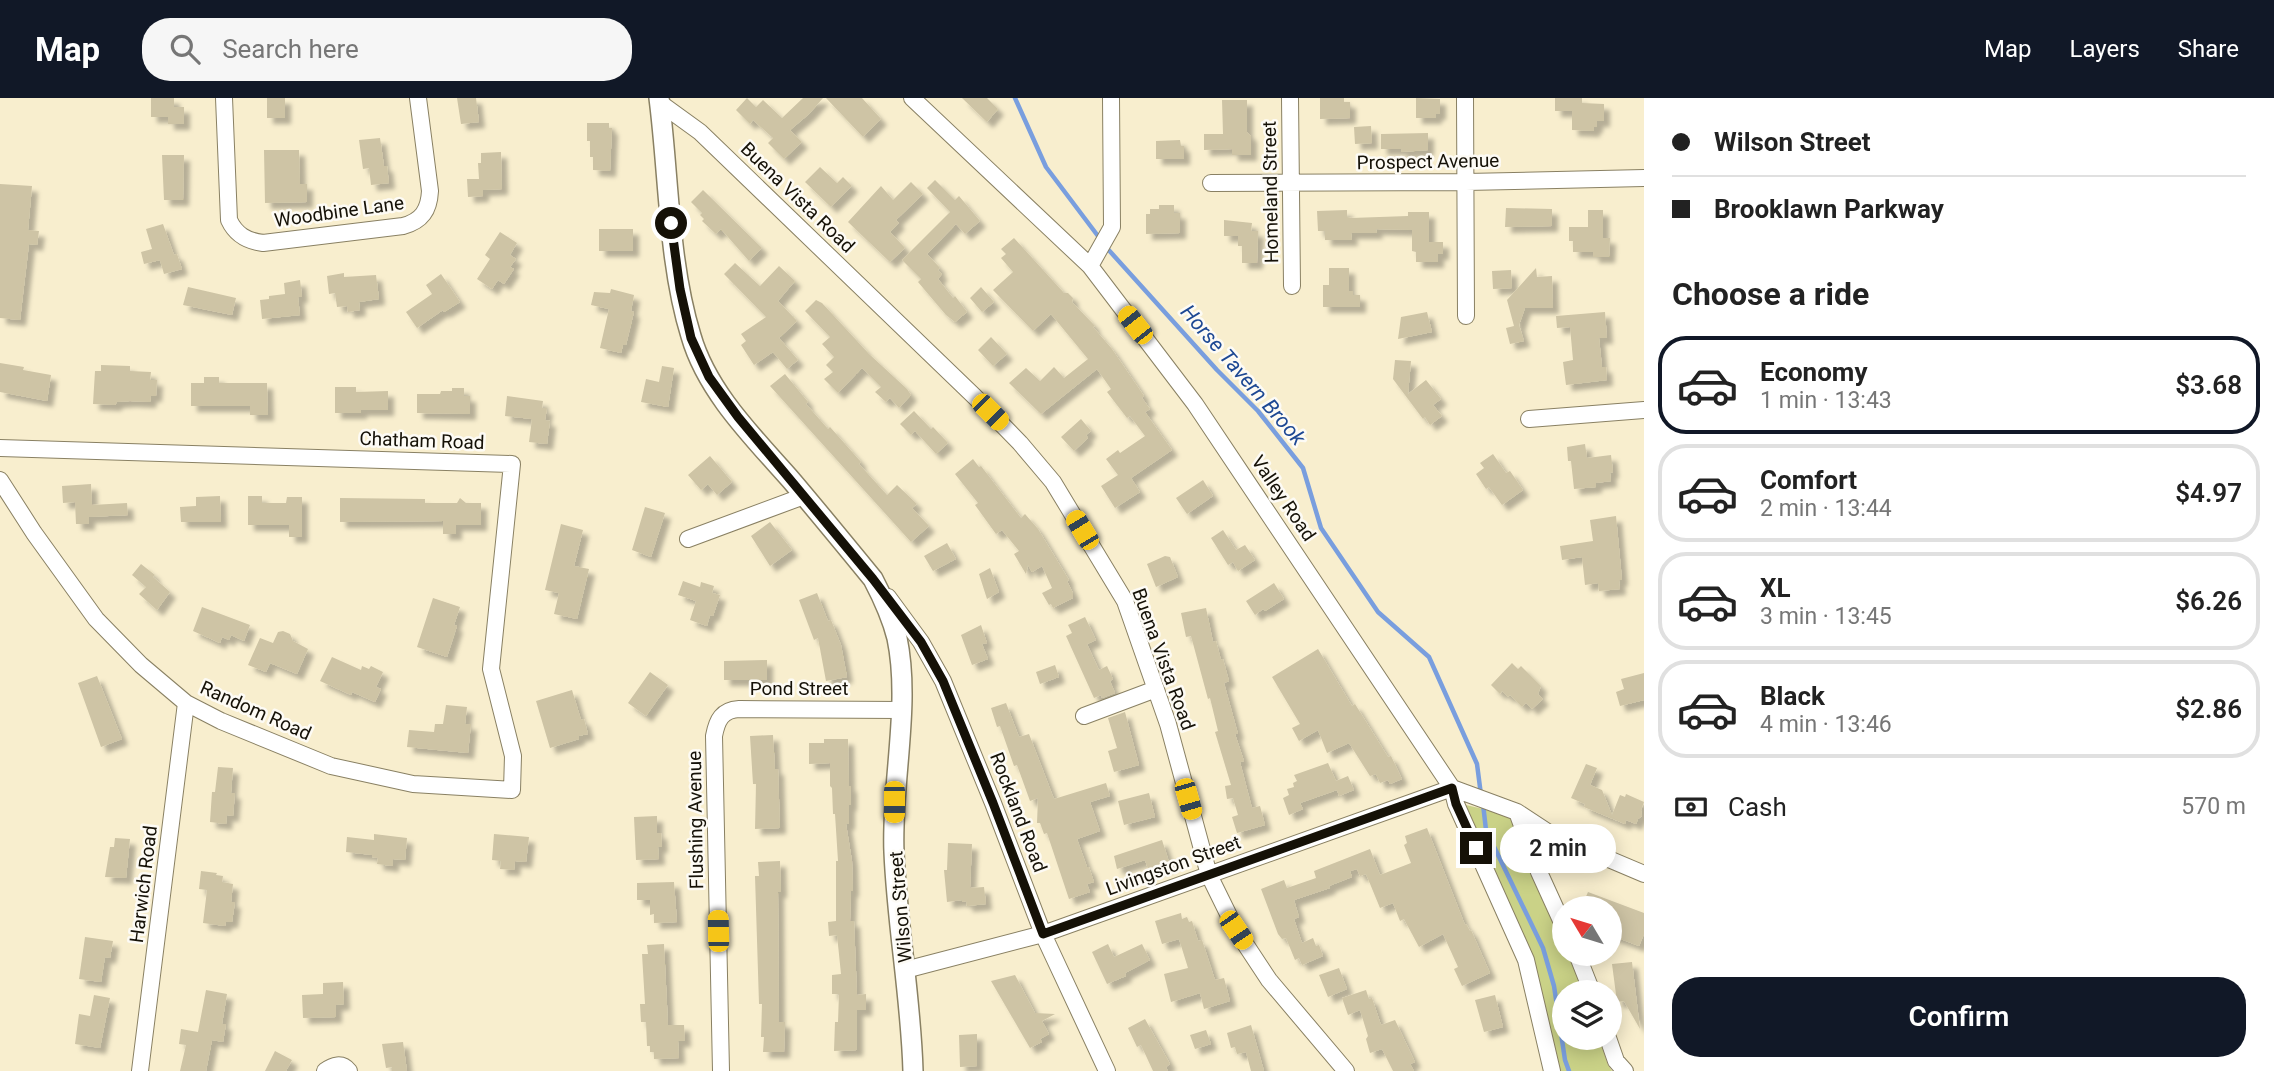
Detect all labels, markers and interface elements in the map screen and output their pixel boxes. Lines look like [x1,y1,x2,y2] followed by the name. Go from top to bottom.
[142,18,632,81] search box
[35,30,100,69] text: Map
[166,30,204,68] icon: search
[222,34,359,64] text: Search here
[1984,35,2032,63] text: Map
[2070,35,2140,63] text: Layers
[2178,35,2239,63] text: Share
[1258,121,1283,263] street label: Homeland Street
[1714,127,1871,157] text: Wilson Street
[736,137,859,257] street label: Buena Vista Road
[1356,149,1500,174] street label: Prospect Avenue
[273,191,405,232] street label: Woodbine Lane
[1714,194,1944,224] text: Brooklawn Parkway
[655,207,687,239] route start
[1672,275,1869,313] text: Choose a ride
[1176,300,1311,450] water label: Horse Tavern Brook
[1114,302,1157,348] car
[1676,354,1739,417] icon: car
[1760,357,1867,387] text: Economy
[2175,370,2242,400] text: $3.68
[1760,387,1892,414] text: 1 min · 13:43
[968,390,1013,434] car
[359,427,485,454] street label: Chatham Road
[1247,451,1321,546] street label: Valley Road
[1676,462,1739,525] icon: car
[1760,465,1857,495] text: Comfort
[2175,478,2242,508] text: $4.97
[1760,495,1892,522] text: 2 min · 13:44
[1063,507,1102,553] car
[1676,570,1739,633] icon: car
[1760,573,1791,603] text: XL
[1127,585,1200,733] street label: Buena Vista Road
[2175,586,2242,616] text: $6.26
[1760,603,1892,630] text: 3 min · 13:45
[197,676,315,745] street label: Random Road
[750,677,848,700] street label: Pond Street
[1676,678,1739,741] icon: car
[1760,681,1825,711] text: Black
[2175,694,2242,724] text: $2.86
[1760,711,1892,738] text: 4 min · 13:46
[985,749,1052,875] street label: Rockland Road
[683,751,708,889] street label: Flushing Avenue
[1173,776,1204,822] car
[884,781,905,823] car
[1672,788,1710,826] icon: cash
[1728,792,1787,822] text: Cash
[2181,793,2246,820] text: 570 m
[125,824,162,944] street label: Harwich Road
[1500,824,1616,872] callout: 2 min
[1103,830,1244,901] street label: Livingston Street
[1460,832,1492,864] route end
[1529,835,1587,862] text: 2 min
[884,850,917,964] street label: Wilson Street
[1552,896,1622,966] north arrow
[1552,896,1622,1050] map controls
[1216,907,1257,953] car
[708,910,729,952] car
[1672,977,2246,1057] button: Confirm
[1552,980,1622,1050] button: layers

